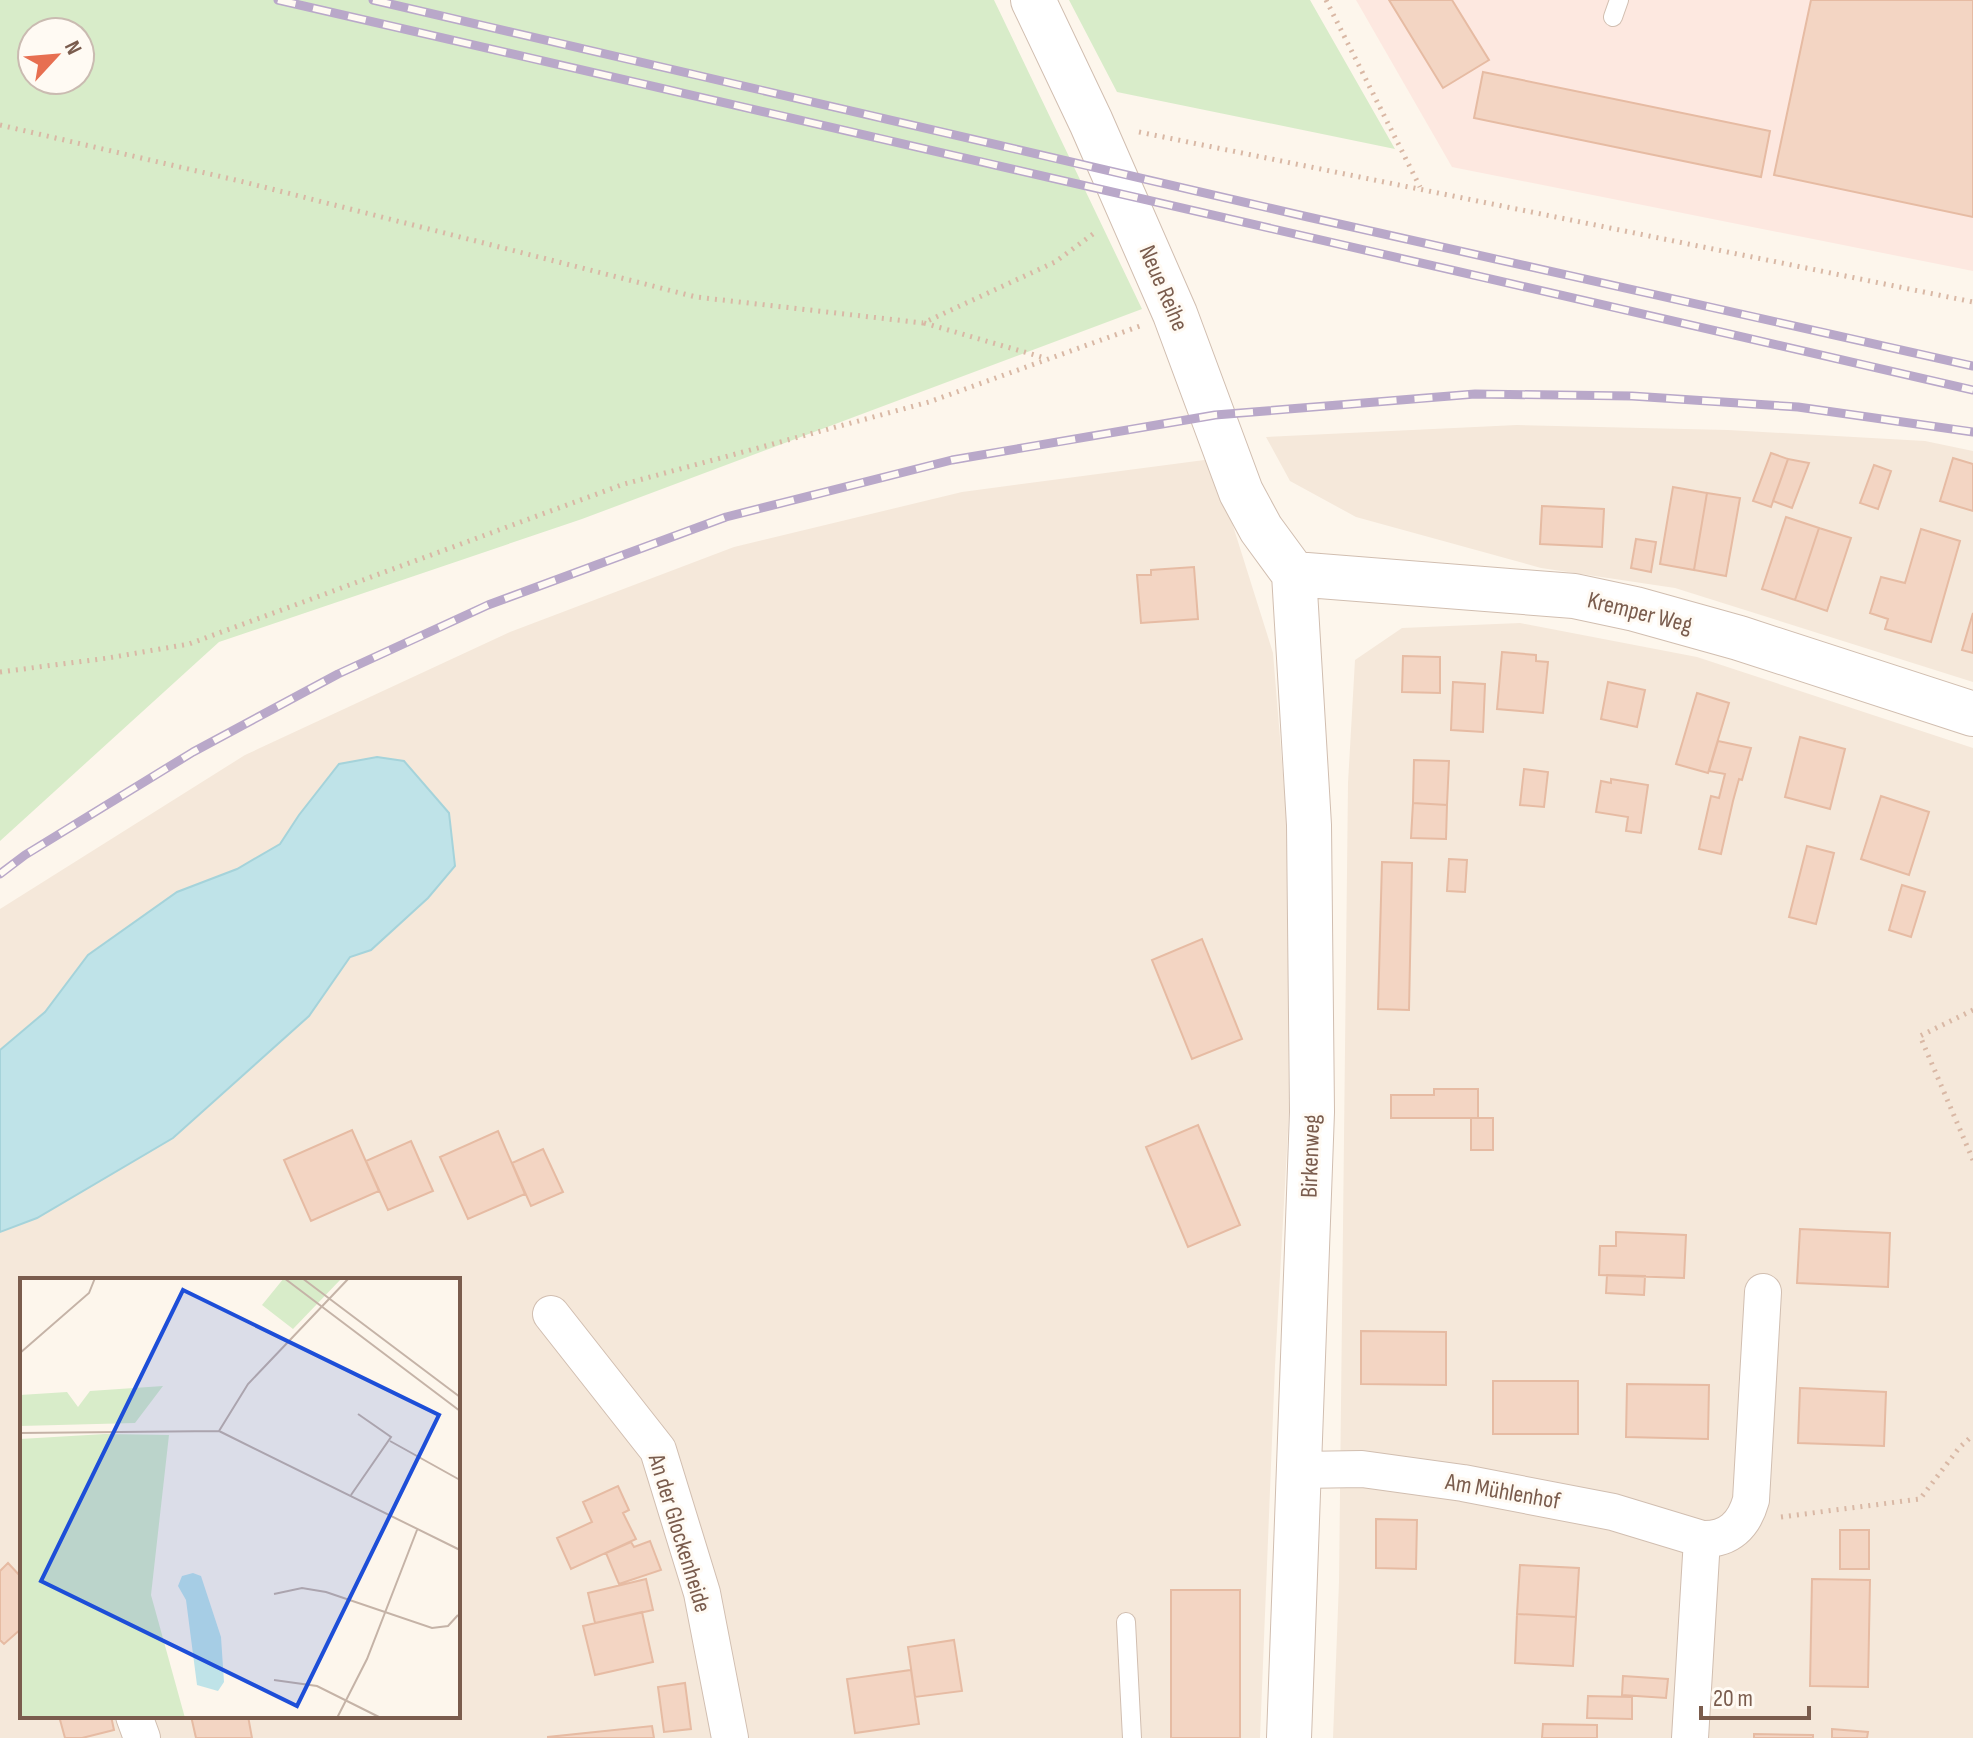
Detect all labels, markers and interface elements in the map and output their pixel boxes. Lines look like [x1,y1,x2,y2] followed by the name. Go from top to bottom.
[16,16,96,96] north arrow
[58,37,87,59] text: N
[1133,241,1195,335] street label: Neue Reihe
[1584,585,1695,640] street label: Kremper Weg
[1295,1114,1326,1198] street label: Birkenweg
[20,1278,460,1718] inset map
[641,1450,717,1616] street label: An der Glockenheide
[1442,1467,1564,1516] street label: Am Mühlenhof
[1701,1670,1809,1720] scale bar
[1713,1684,1753,1713] text: 20 m

